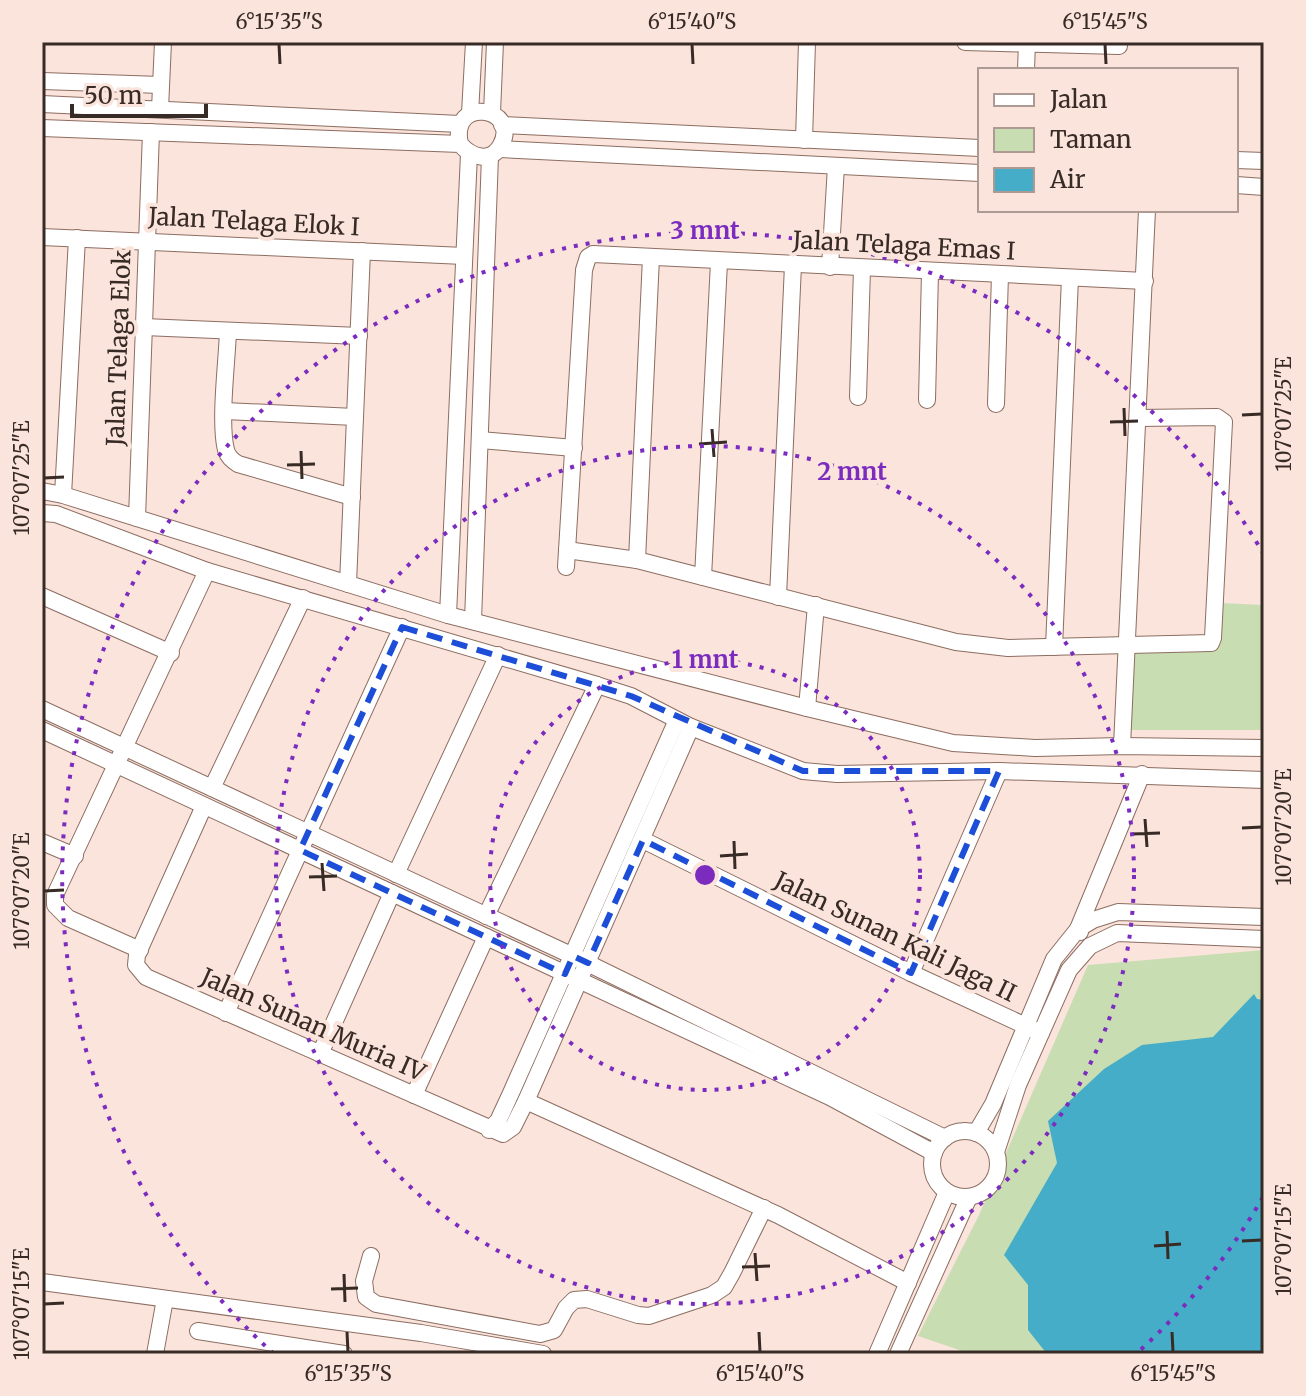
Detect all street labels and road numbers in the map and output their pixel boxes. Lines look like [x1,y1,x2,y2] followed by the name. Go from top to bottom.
[147,200,360,243] street label: Jalan Telaga Elok I
[791,224,1016,267] street label: Jalan Telaga Emas I
[100,248,137,448] street label: Jalan Telaga Elok
[768,864,1021,1009] street label: Jalan Sunan Kali Jaga II
[195,961,431,1089] street label: Jalan Sunan Muria IV

